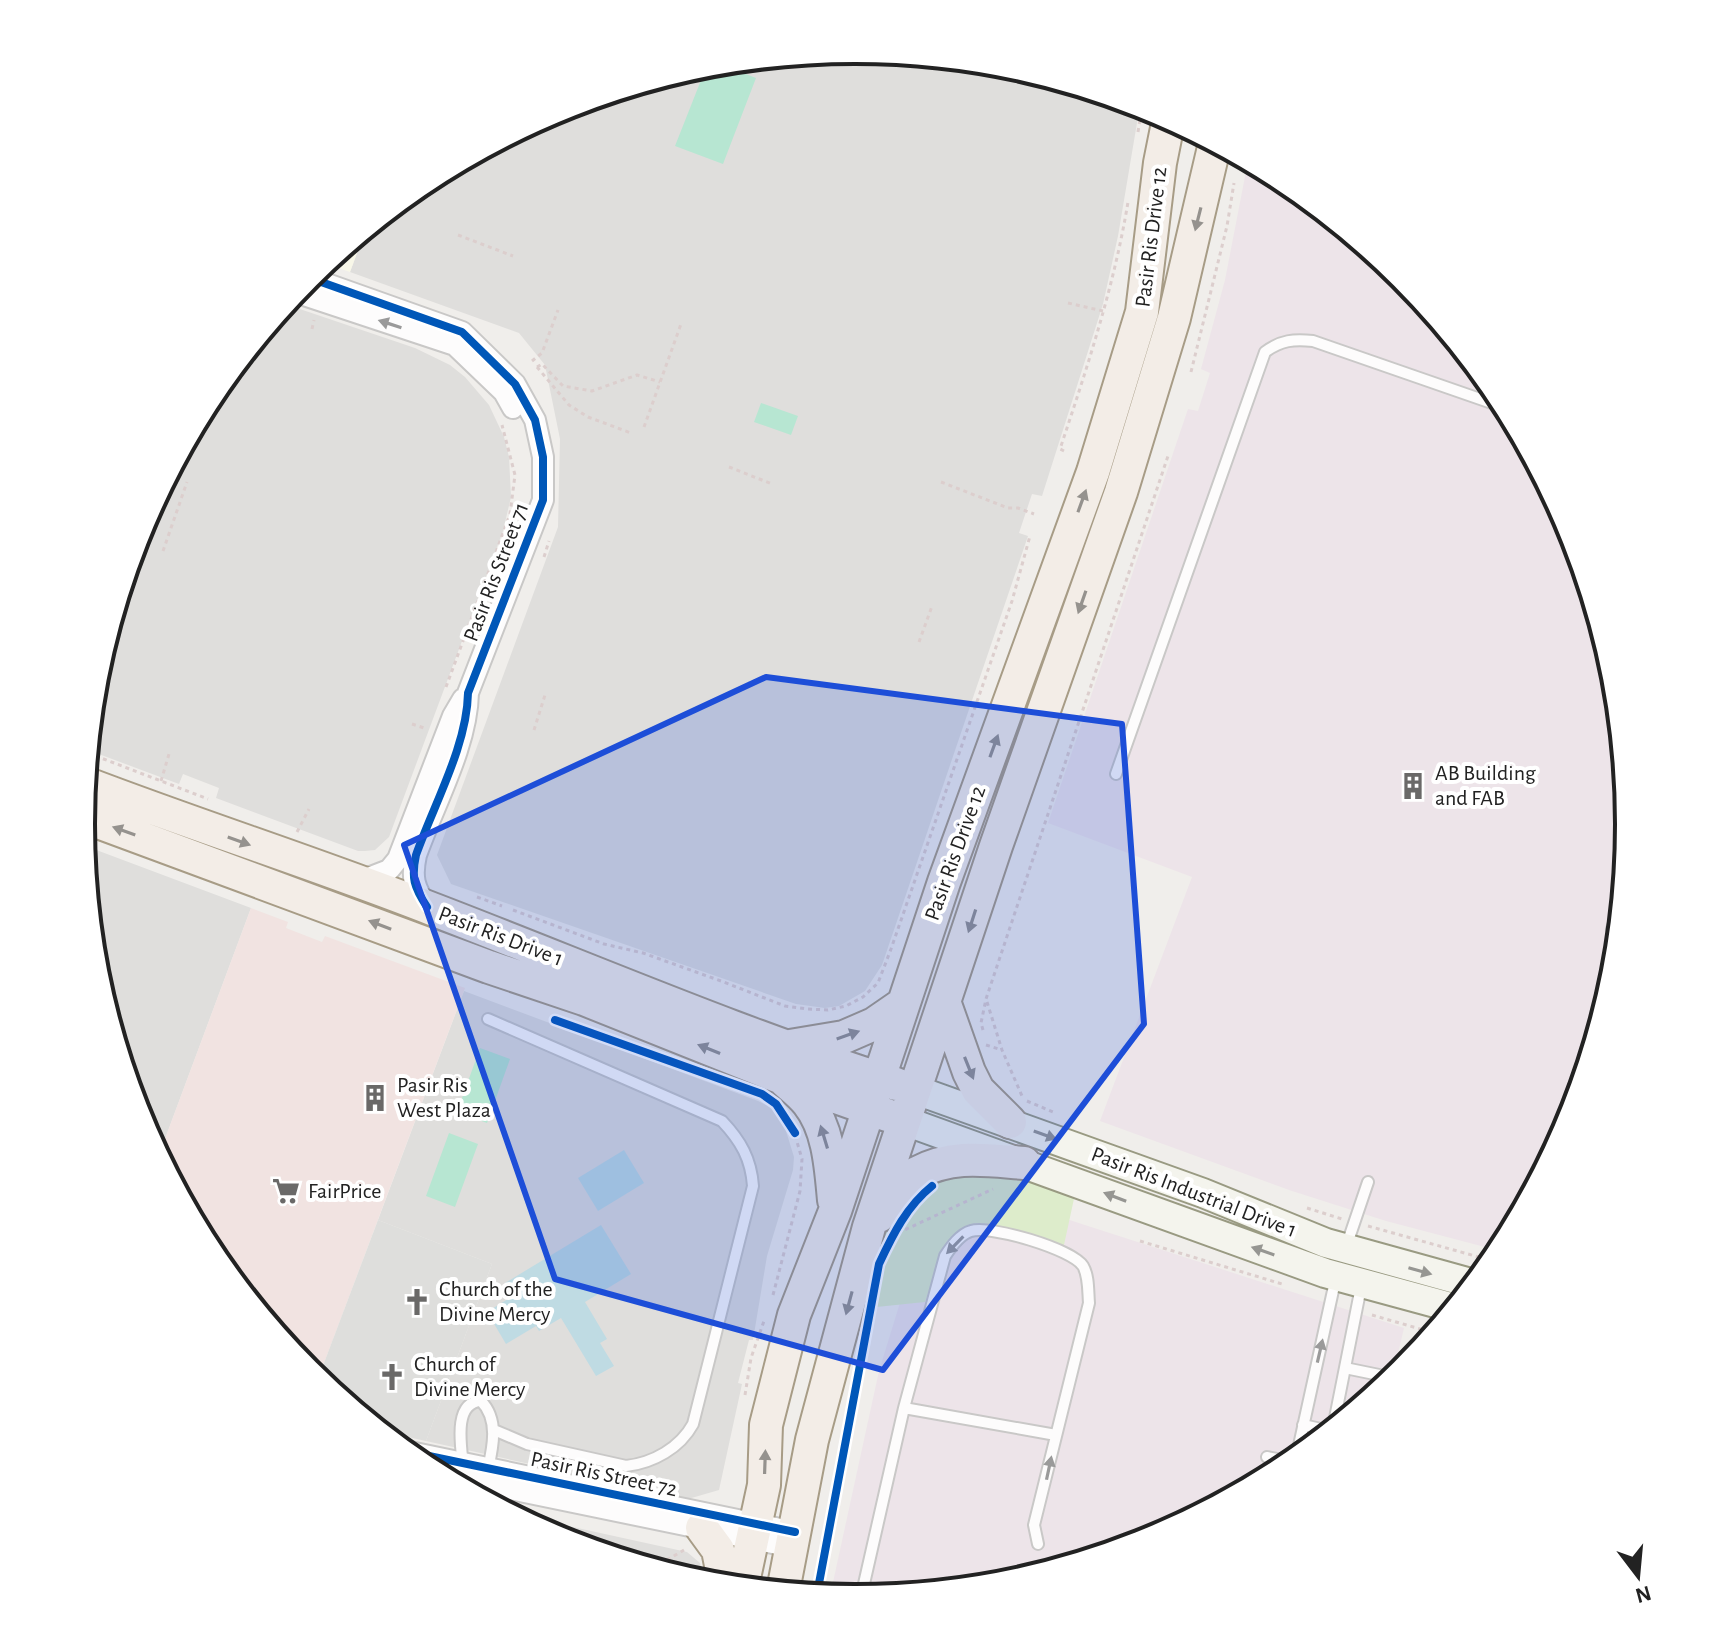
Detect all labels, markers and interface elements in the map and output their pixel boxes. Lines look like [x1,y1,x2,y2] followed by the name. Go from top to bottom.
[1131,165,1171,309] street label: Pasir Ris Drive 12
[1191,207,1204,232] one-way arrow
[378,317,402,329] one-way arrow
[1077,489,1089,513] one-way arrow
[459,500,533,644] street label: Pasir Ris Street 71
[1075,590,1088,614] one-way arrow
[988,734,1001,758] one-way arrow
[1435,762,1536,809] place label: AB Building and FAB
[1398,771,1428,801] building icon: AB Building and FAB
[920,783,990,923] street label: Pasir Ris Drive 12
[112,824,136,837] one-way arrow
[227,835,251,847] one-way arrow
[436,902,566,970] street label: Pasir Ris Drive 1
[966,909,978,933] one-way arrow
[367,918,391,931] one-way arrow
[837,1028,861,1040] one-way arrow
[697,1042,721,1055] one-way arrow
[962,1056,975,1080] one-way arrow
[397,1074,491,1121] place label: Pasir Ris West Plaza
[360,1083,390,1113] building icon: Pasir Ris West Plaza
[817,1125,830,1149] one-way arrow
[1033,1129,1057,1141] one-way arrow
[1088,1143,1300,1241] street label: Pasir Ris Industrial Drive 1
[271,1176,301,1206] supermarket icon: FairPrice
[308,1180,381,1202] place label: FairPrice
[1103,1190,1127,1203] one-way arrow
[946,1235,964,1254] one-way arrow
[1251,1245,1275,1257] one-way arrow
[1409,1265,1433,1278] one-way arrow
[439,1278,553,1325] place label: Church of the Divine Mercy
[402,1287,432,1317] church icon: Church of the Divine Mercy
[842,1290,854,1315] one-way arrow
[1314,1338,1326,1363] one-way arrow
[414,1353,526,1400] place label: Church of Divine Mercy
[377,1362,407,1392] church icon: Church of Divine Mercy
[529,1448,679,1500] street label: Pasir Ris Street 72
[759,1449,772,1474] one-way arrow
[1043,1455,1056,1480] one-way arrow
[1598,1536,1678,1616] north arrow
[1633,1582,1654,1607] text: N

